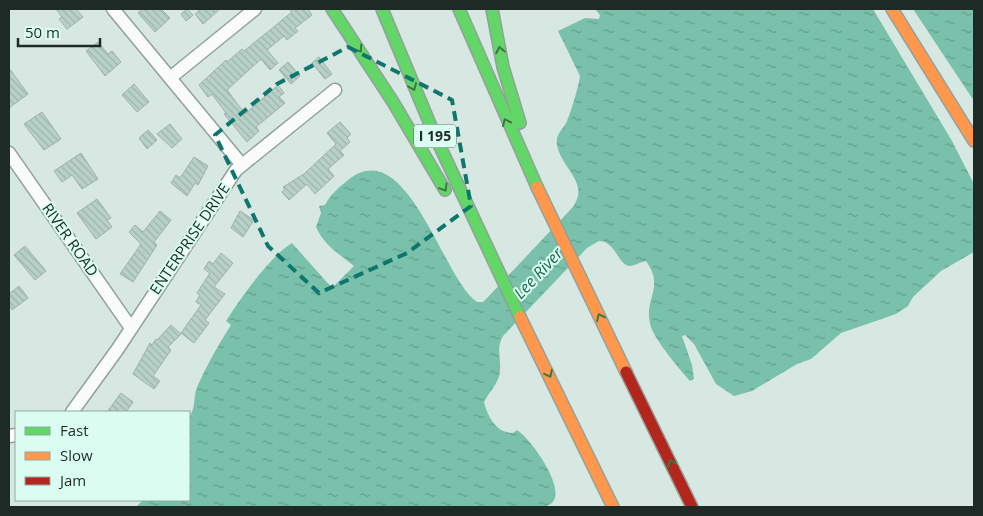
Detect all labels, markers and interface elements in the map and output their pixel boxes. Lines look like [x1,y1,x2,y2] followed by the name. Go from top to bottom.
[18,15,100,47] scale bar
[25,22,60,42] text: 50 m
[353,44,362,53] one-way arrow
[495,46,505,54] one-way arrow
[407,82,418,91] one-way arrow
[502,118,513,127] one-way arrow
[414,124,456,148] road number: I 195
[145,179,234,298] street label: ENTERPRISE DRIVE
[437,182,447,191] one-way arrow
[38,199,103,280] street label: RIVER ROAD
[509,242,568,303] water label: Lee River
[596,313,606,322] one-way arrow
[543,369,553,378] one-way arrow
[15,411,190,501] legend
[60,420,89,440] text: Fast
[60,445,93,465] text: Slow
[667,460,677,469] one-way arrow
[58,470,86,490] text: Jam

